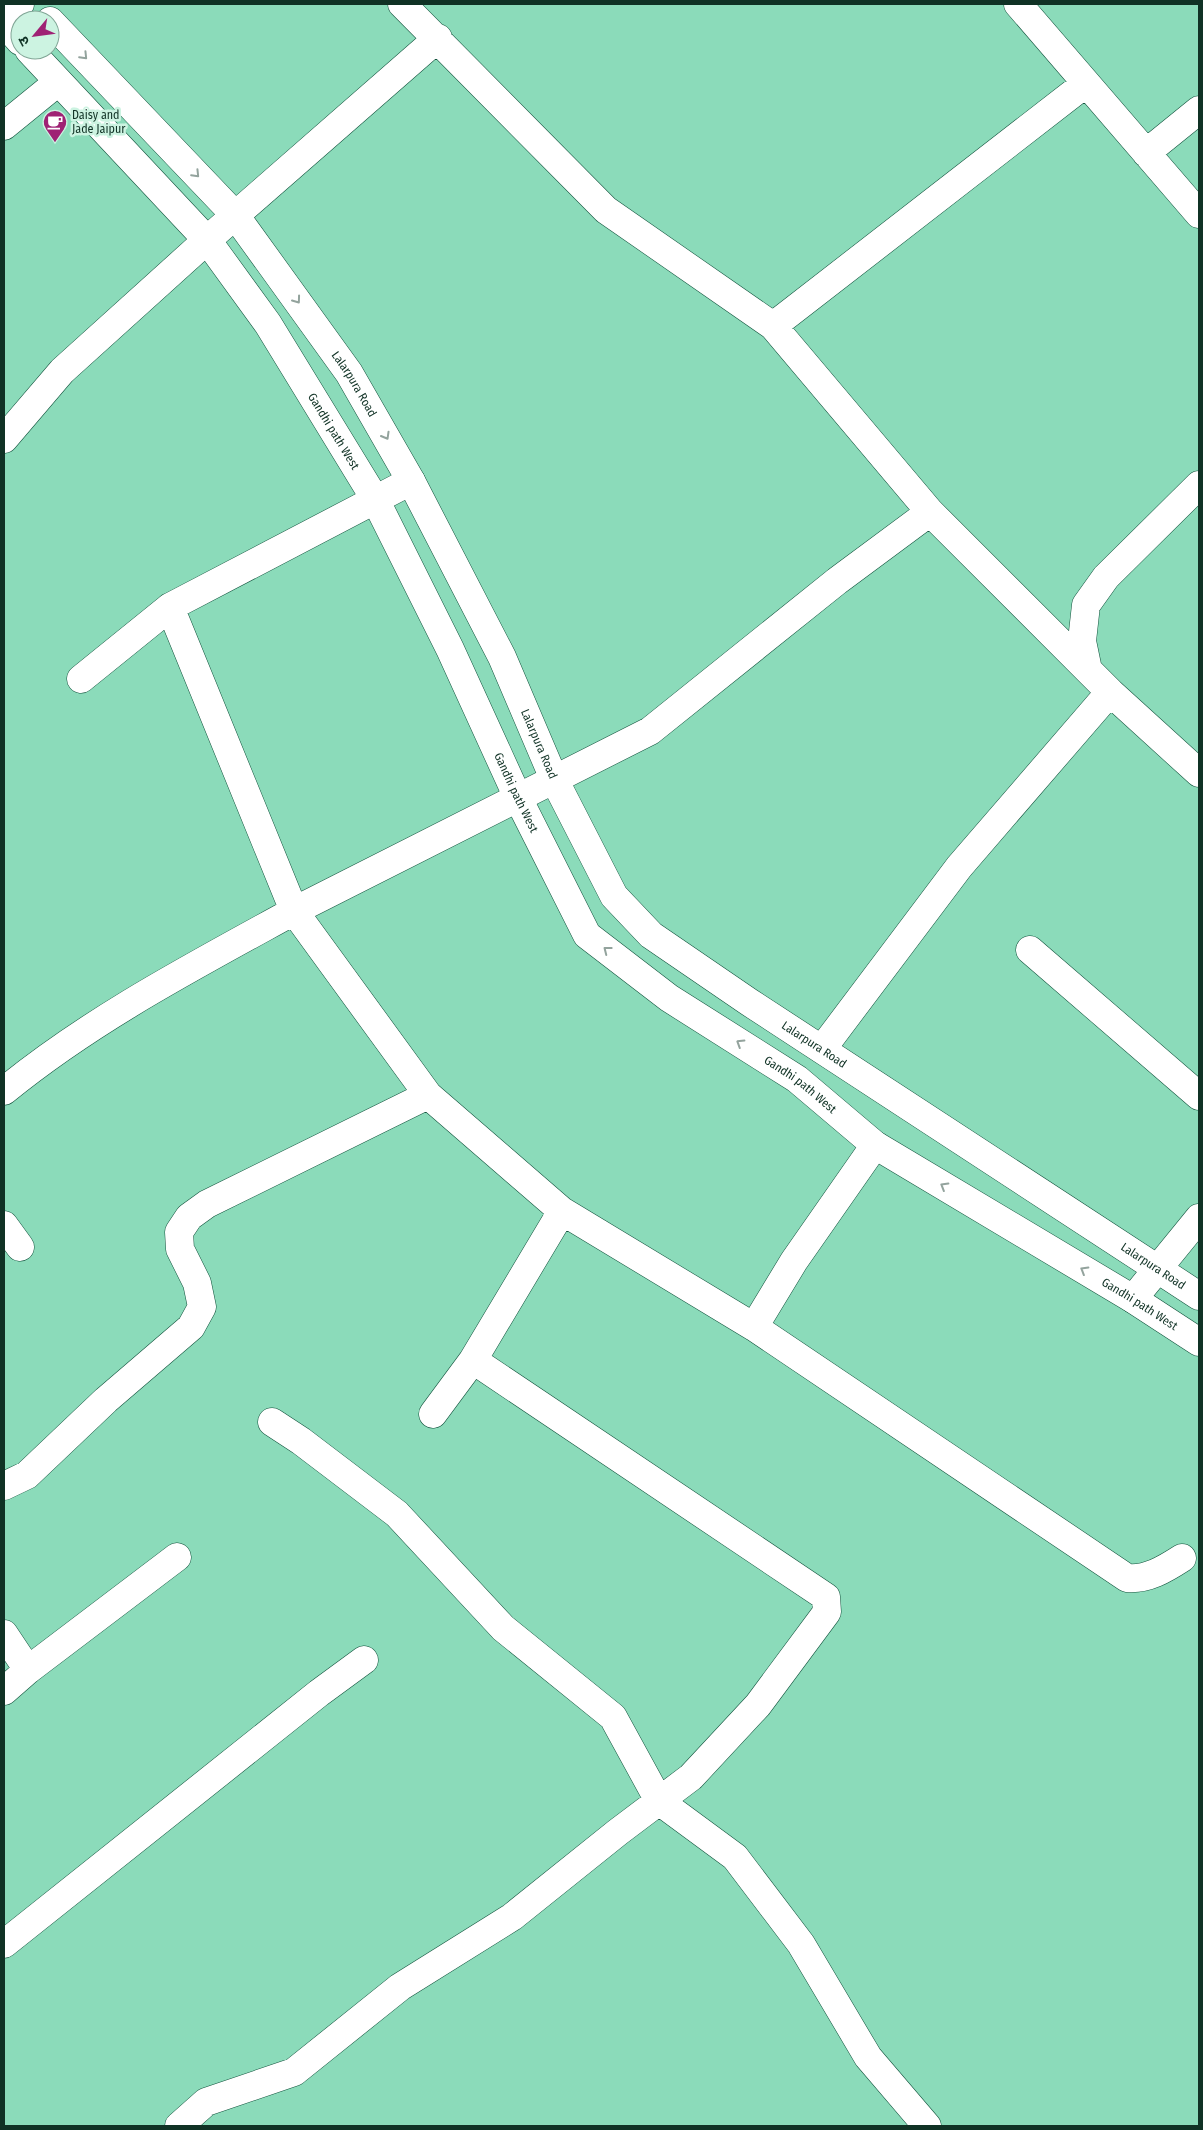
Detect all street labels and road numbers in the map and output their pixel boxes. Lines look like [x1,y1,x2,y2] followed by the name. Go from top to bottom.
[329,349,380,419] street label: Lalarpura Road
[305,391,362,472] street label: Gandhi path West
[518,707,560,781] street label: Lalarpura Road
[491,750,541,835] street label: Gandhi path West
[779,1018,849,1071] street label: Lalarpura Road
[762,1053,839,1116] street label: Gandhi path West
[1118,1240,1188,1292] street label: Lalarpura Road
[1099,1275,1180,1333] street label: Gandhi path West

